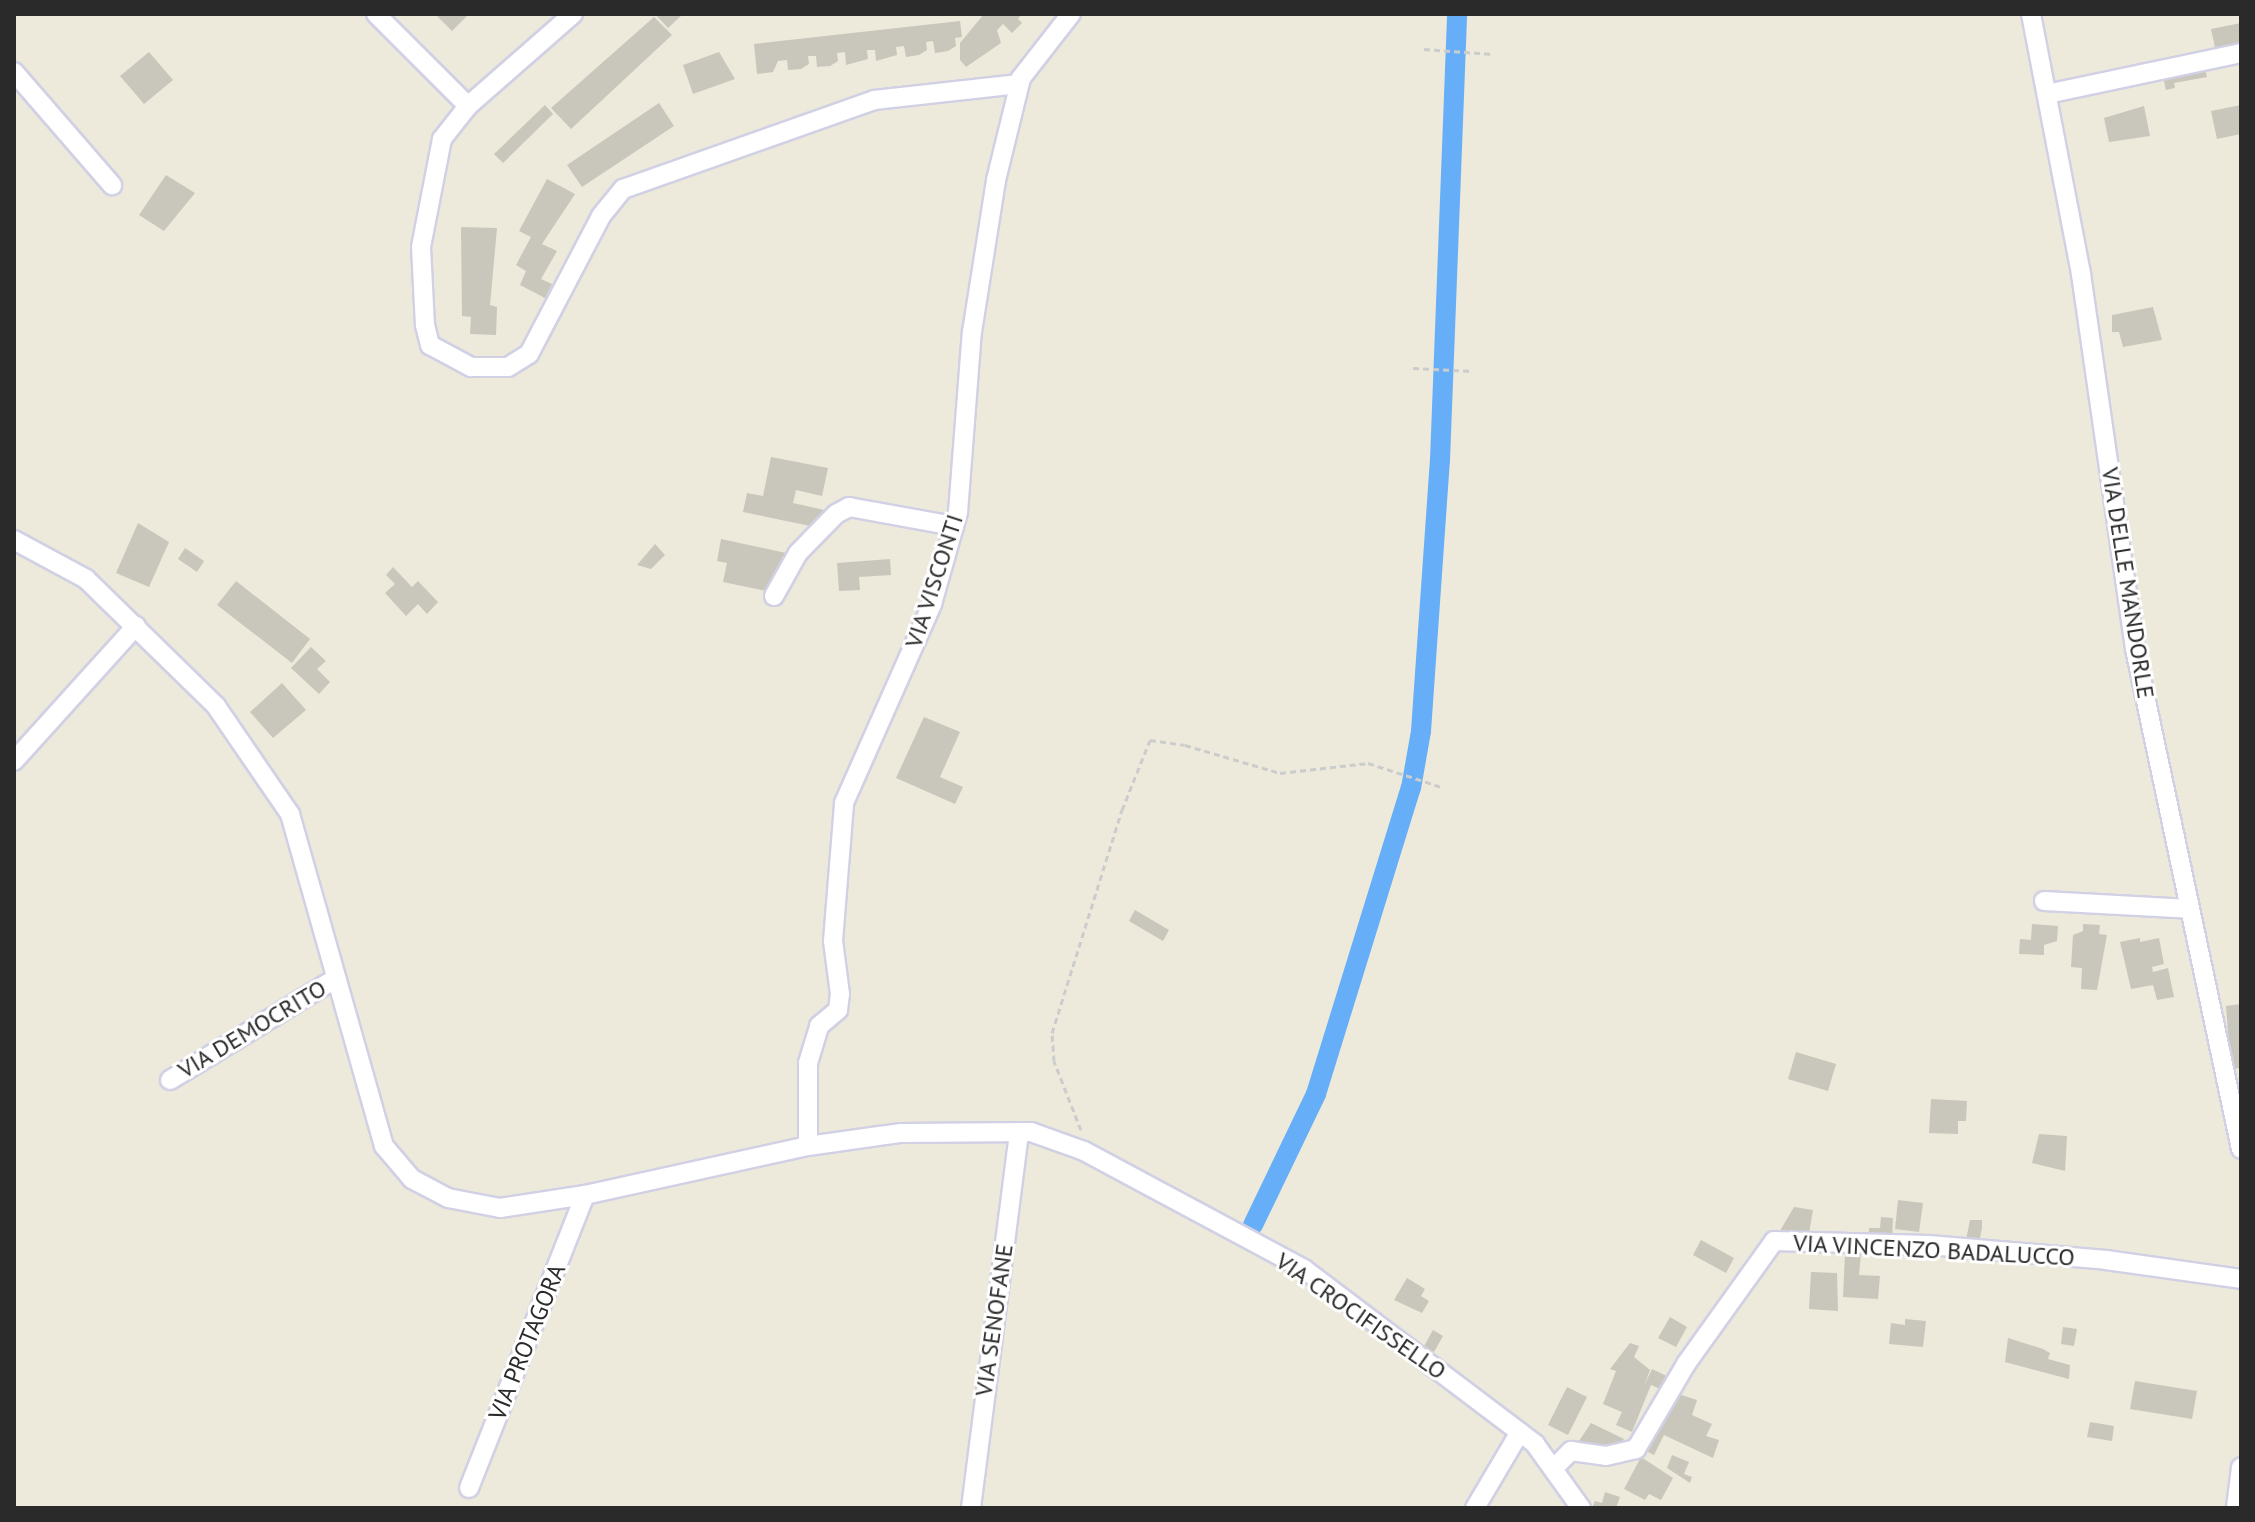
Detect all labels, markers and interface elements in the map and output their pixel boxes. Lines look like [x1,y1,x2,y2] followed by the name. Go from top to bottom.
[2095,465,2161,701] street label: VIA DELLE MANDORLE
[899,510,969,652] street label: VIA VISCONTI
[172,973,332,1085] street label: VIA DEMOCRITO
[1792,1228,2076,1272] street label: VIA VINCENZO BADALUCCO
[969,1241,1019,1399] street label: VIA SENOFANE
[1270,1246,1452,1386] street label: VIA CROCIFISSELLO
[482,1259,572,1425] street label: VIA PROTAGORA

